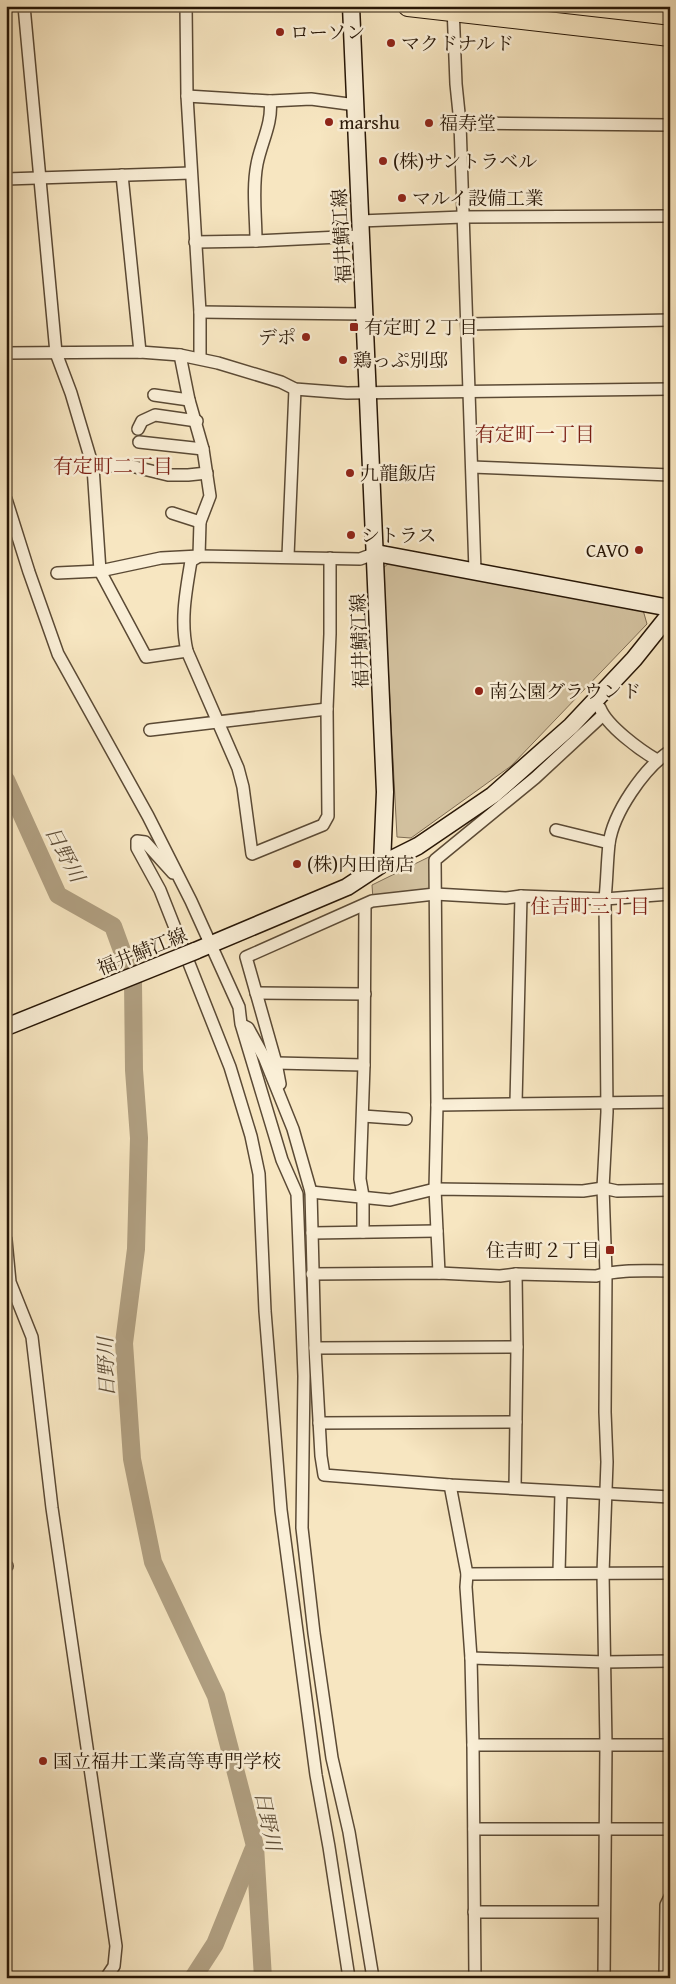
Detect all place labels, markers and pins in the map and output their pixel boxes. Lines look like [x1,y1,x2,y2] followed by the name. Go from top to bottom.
[290,18,365,46] place label: ローソン
[274,26,286,38] marker: ローソン
[401,29,514,57] place label: マクドナルド
[385,37,397,49] marker: マクドナルド
[339,108,401,136] place label: marshu
[439,109,496,137] place label: 福寿堂
[323,116,335,128] marker: marshu
[423,117,435,129] marker: 福寿堂
[393,147,537,175] place label: (株)サントラベル
[377,155,389,167] marker: (株)サントラベル
[412,184,544,212] place label: マルイ設備工業
[396,192,408,204] marker: マルイ設備工業
[364,313,478,341] place label: 有定町２丁目
[348,321,360,333] marker: 有定町２丁目
[258,323,296,351] place label: デポ
[300,331,312,343] marker: デポ
[353,346,448,374] place label: 鶏っぷ別邸
[337,354,349,366] marker: 鶏っぷ別邸
[360,459,436,487] place label: 九龍飯店
[344,467,356,479] marker: 九龍飯店
[361,521,436,549] place label: シトラス
[345,529,357,541] marker: シトラス
[586,536,629,564] place label: CAVO
[633,544,645,556] marker: CAVO
[489,677,641,705] place label: 南公園グラウンド
[473,685,485,697] marker: 南公園グラウンド
[307,850,414,878] place label: (株)内田商店
[291,858,303,870] marker: (株)内田商店
[486,1236,600,1264] place label: 住吉町２丁目
[604,1244,616,1256] marker: 住吉町２丁目
[53,1747,281,1775] place label: 国立福井工業高等専門学校
[37,1755,49,1767] marker: 国立福井工業高等専門学校

